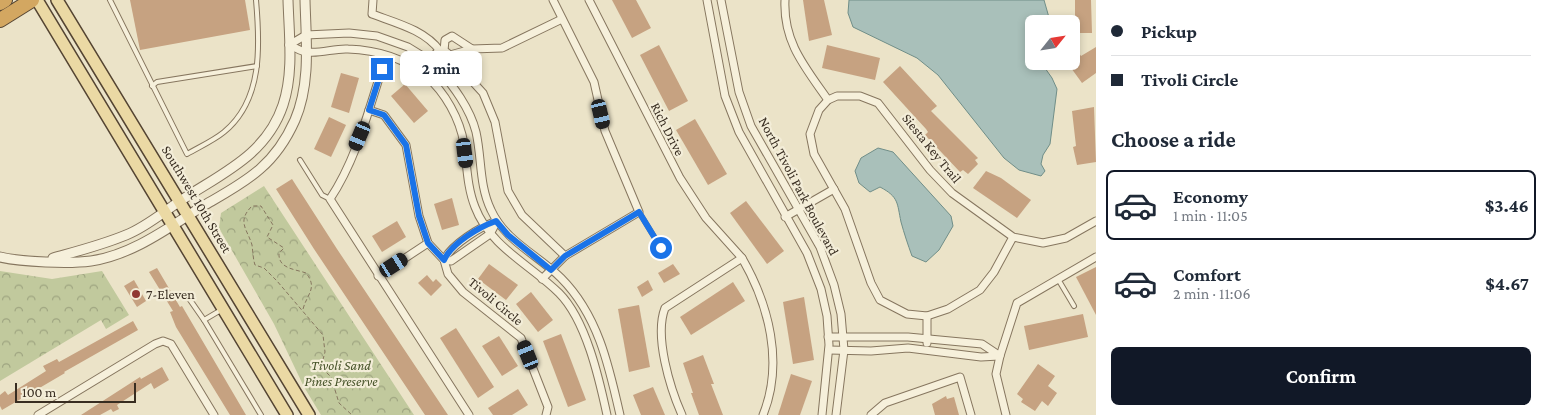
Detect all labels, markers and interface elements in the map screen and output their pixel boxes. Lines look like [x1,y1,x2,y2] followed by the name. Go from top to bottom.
[1025,15,1080,70] north arrow
[1025,15,1080,70] map controls
[1141,21,1197,42] text: Pickup
[400,52,482,86] callout: 2 min
[371,58,393,80] route end
[422,60,460,77] text: 2 min
[1141,69,1238,90] text: Tivoli Circle
[590,98,611,130] car
[648,100,688,158] street label: Rich Drive
[899,110,965,186] street label: Siesta Key Trail
[756,114,843,259] street label: North Tivoli Park Boulevard
[347,119,372,153] car
[1111,127,1236,152] text: Choose a ride
[455,137,474,169] car
[159,142,236,256] street label: Southwest 10th Street
[1113,183,1158,228] icon: car
[1173,186,1248,207] text: Economy
[1485,195,1529,216] text: $3.46
[1173,207,1248,224] text: 1 min · 11:05
[650,237,672,259] route start
[377,251,410,279] car
[1113,261,1158,306] icon: car
[1173,264,1241,285] text: Comfort
[465,273,527,329] street label: Tivoli Circle
[1485,273,1529,294] text: $4.67
[1173,285,1251,302] text: 2 min · 11:06
[146,286,195,302] place label: 7-Eleven
[130,288,142,300] marker: 7-Eleven
[515,338,540,372] car
[1111,347,1531,405] button: Confirm
[304,357,378,389] park label: Tivoli Sand Pines Preserve
[15,380,136,403] scale bar
[22,384,56,400] text: 100 m

